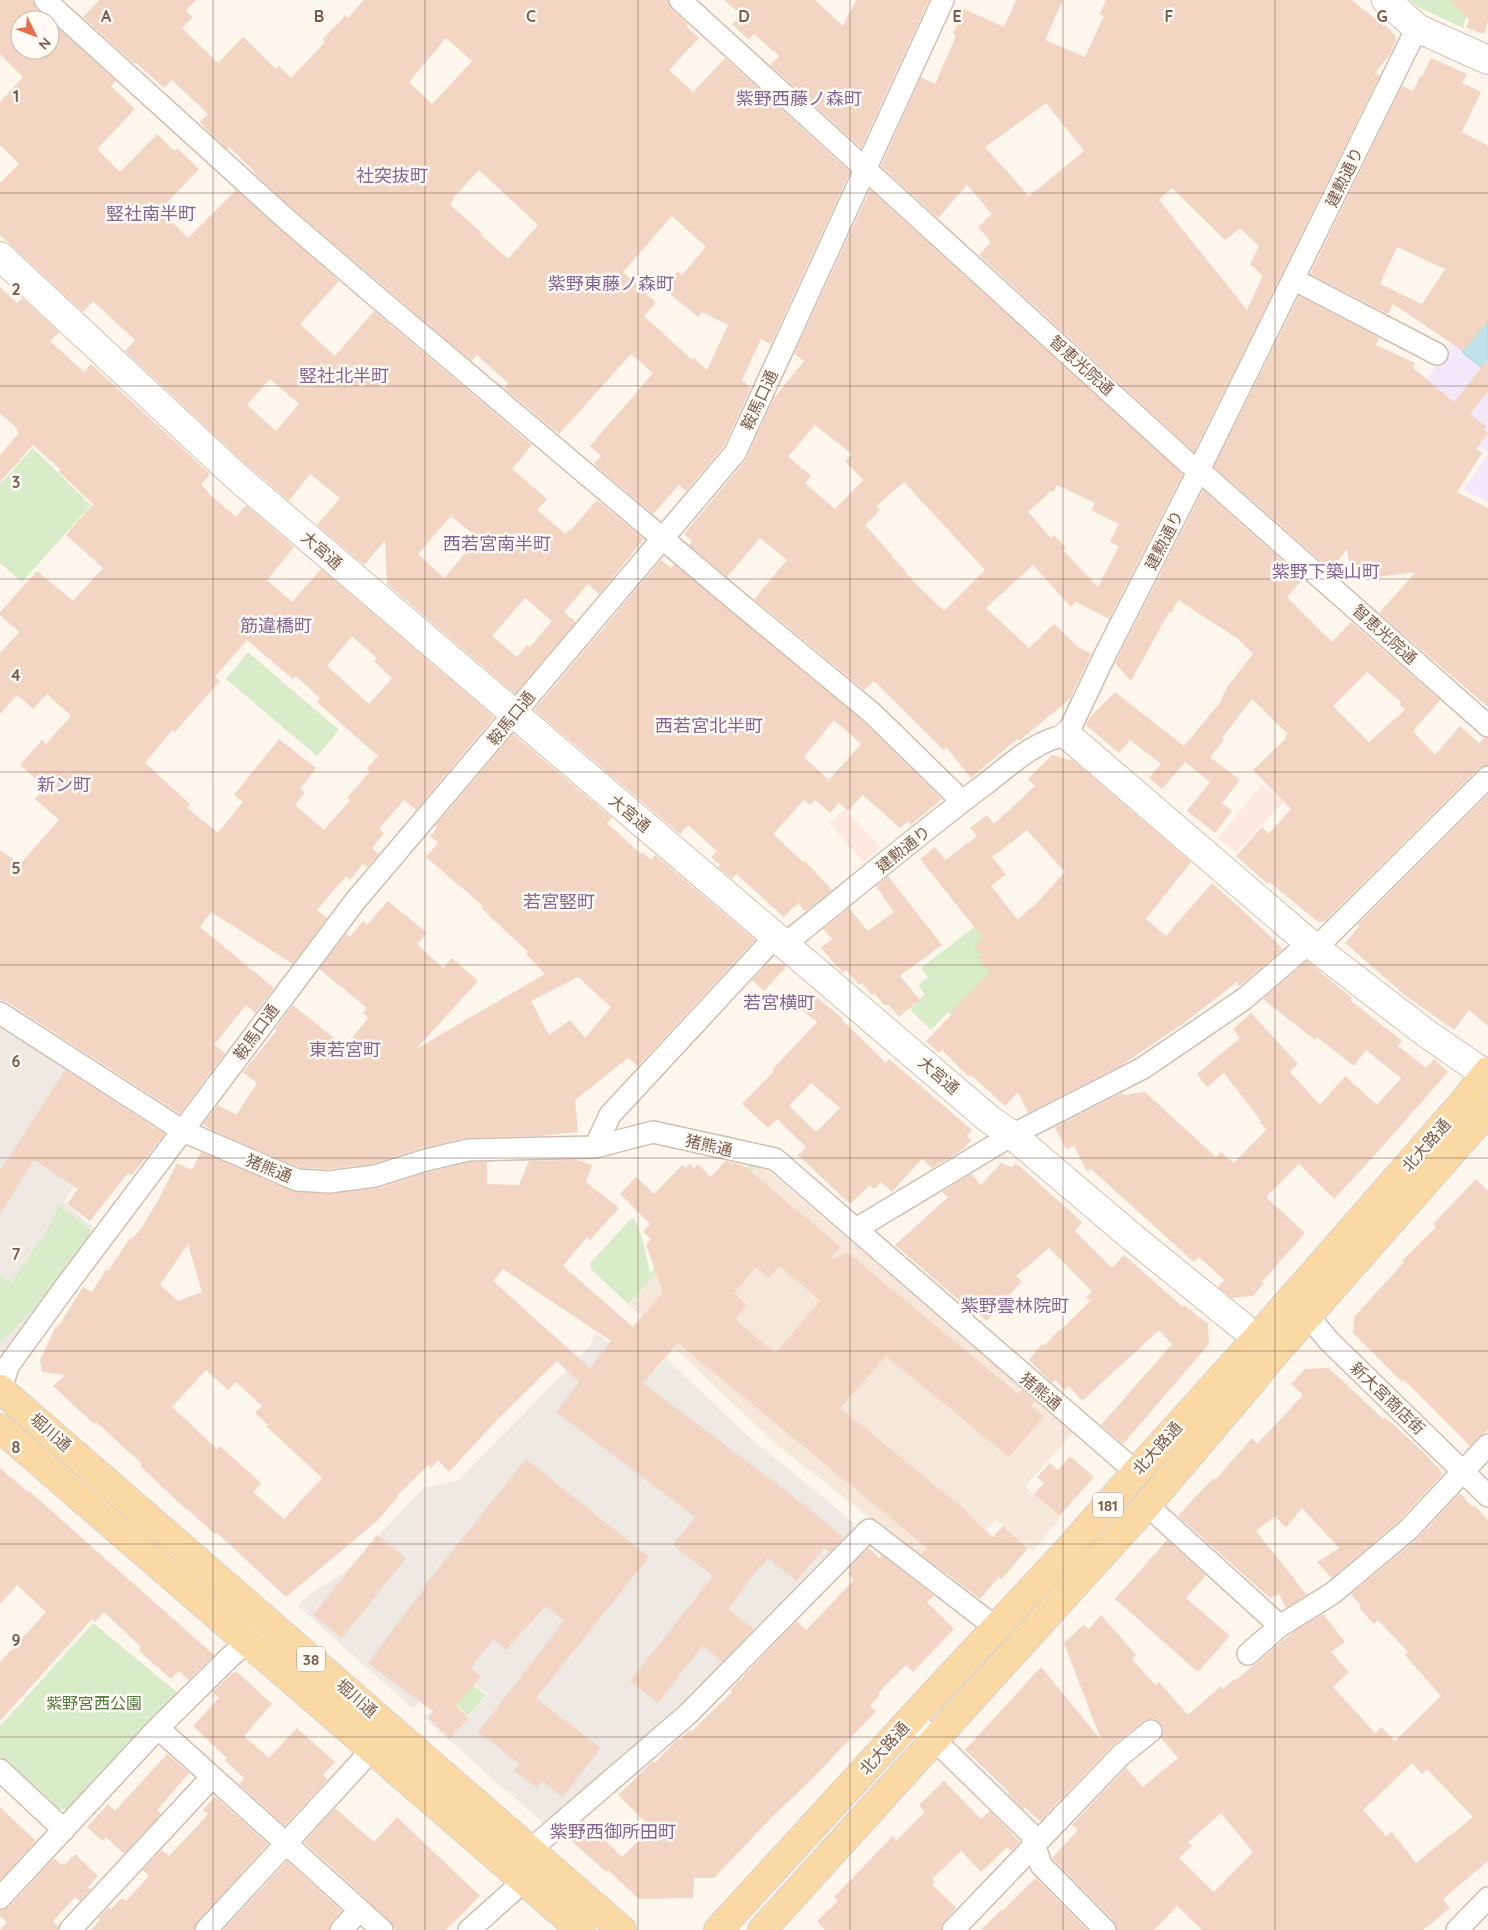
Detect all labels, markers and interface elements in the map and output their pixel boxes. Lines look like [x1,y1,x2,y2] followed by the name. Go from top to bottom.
[101,6,112,26] text: A
[314,6,324,26] text: B
[526,6,536,26] text: C
[738,6,750,26] text: D
[952,6,962,26] text: E
[1165,6,1174,26] text: F
[1376,6,1388,26] text: G
[10,10,60,60] north arrow
[35,34,55,54] text: N
[13,86,19,106] text: 1
[736,87,862,110] district label: 紫野西藤ノ森町
[1321,144,1367,210] street label: 建勲通り
[356,164,428,187] district label: 社突抜町
[106,202,196,225] district label: 竪社南半町
[548,272,674,295] district label: 紫野東藤ノ森町
[11,279,21,299] text: 2
[1046,331,1118,399] street label: 智恵光院通
[299,364,389,387] district label: 竪社北半町
[736,367,782,433] street label: 鞍馬口通
[12,472,20,492] text: 3
[1141,507,1187,573] street label: 建勲通り
[297,527,347,573] street label: 大宮通
[443,532,551,555] district label: 西若宮南半町
[1272,560,1380,583] district label: 紫野下築山町
[1349,600,1421,668] street label: 智恵光院通
[240,614,312,637] district label: 筋違橋町
[11,665,21,685] text: 4
[483,687,539,749] street label: 鞍馬口通
[655,714,763,737] district label: 西若宮北半町
[37,773,91,796] district label: 新ン町
[605,790,655,836] street label: 大宮通
[872,821,934,877] street label: 建勲通り
[11,858,21,878] text: 5
[523,890,595,913] district label: 若宮竪町
[743,991,815,1014] district label: 若宮横町
[229,1000,283,1064] street label: 鞍馬口通
[309,1038,381,1061] district label: 東若宮町
[12,1051,21,1071] text: 6
[914,1052,964,1098] street label: 大宮通
[1397,1114,1455,1176] street label: 北大路通
[683,1130,735,1160] street label: 猪熊通
[243,1150,295,1186] street label: 猪熊通
[12,1244,21,1264] text: 7
[961,1294,1069,1317] district label: 紫野雲林院町
[1347,1357,1429,1439] street label: 新大宮商店街
[1016,1368,1066,1414] street label: 猪熊通
[26,1409,76,1455] street label: 堀川通
[1128,1418,1186,1478] street label: 北大路通
[12,1437,21,1457] text: 8
[1093,1492,1123,1518] road number: 181
[11,1630,21,1650] text: 9
[297,1646,325,1672] road number: 38
[332,1675,382,1721] street label: 堀川通
[46,1693,142,1713] park label: 紫野宮西公園
[855,1718,913,1778] street label: 北大路通
[550,1820,676,1843] district label: 紫野西御所田町

